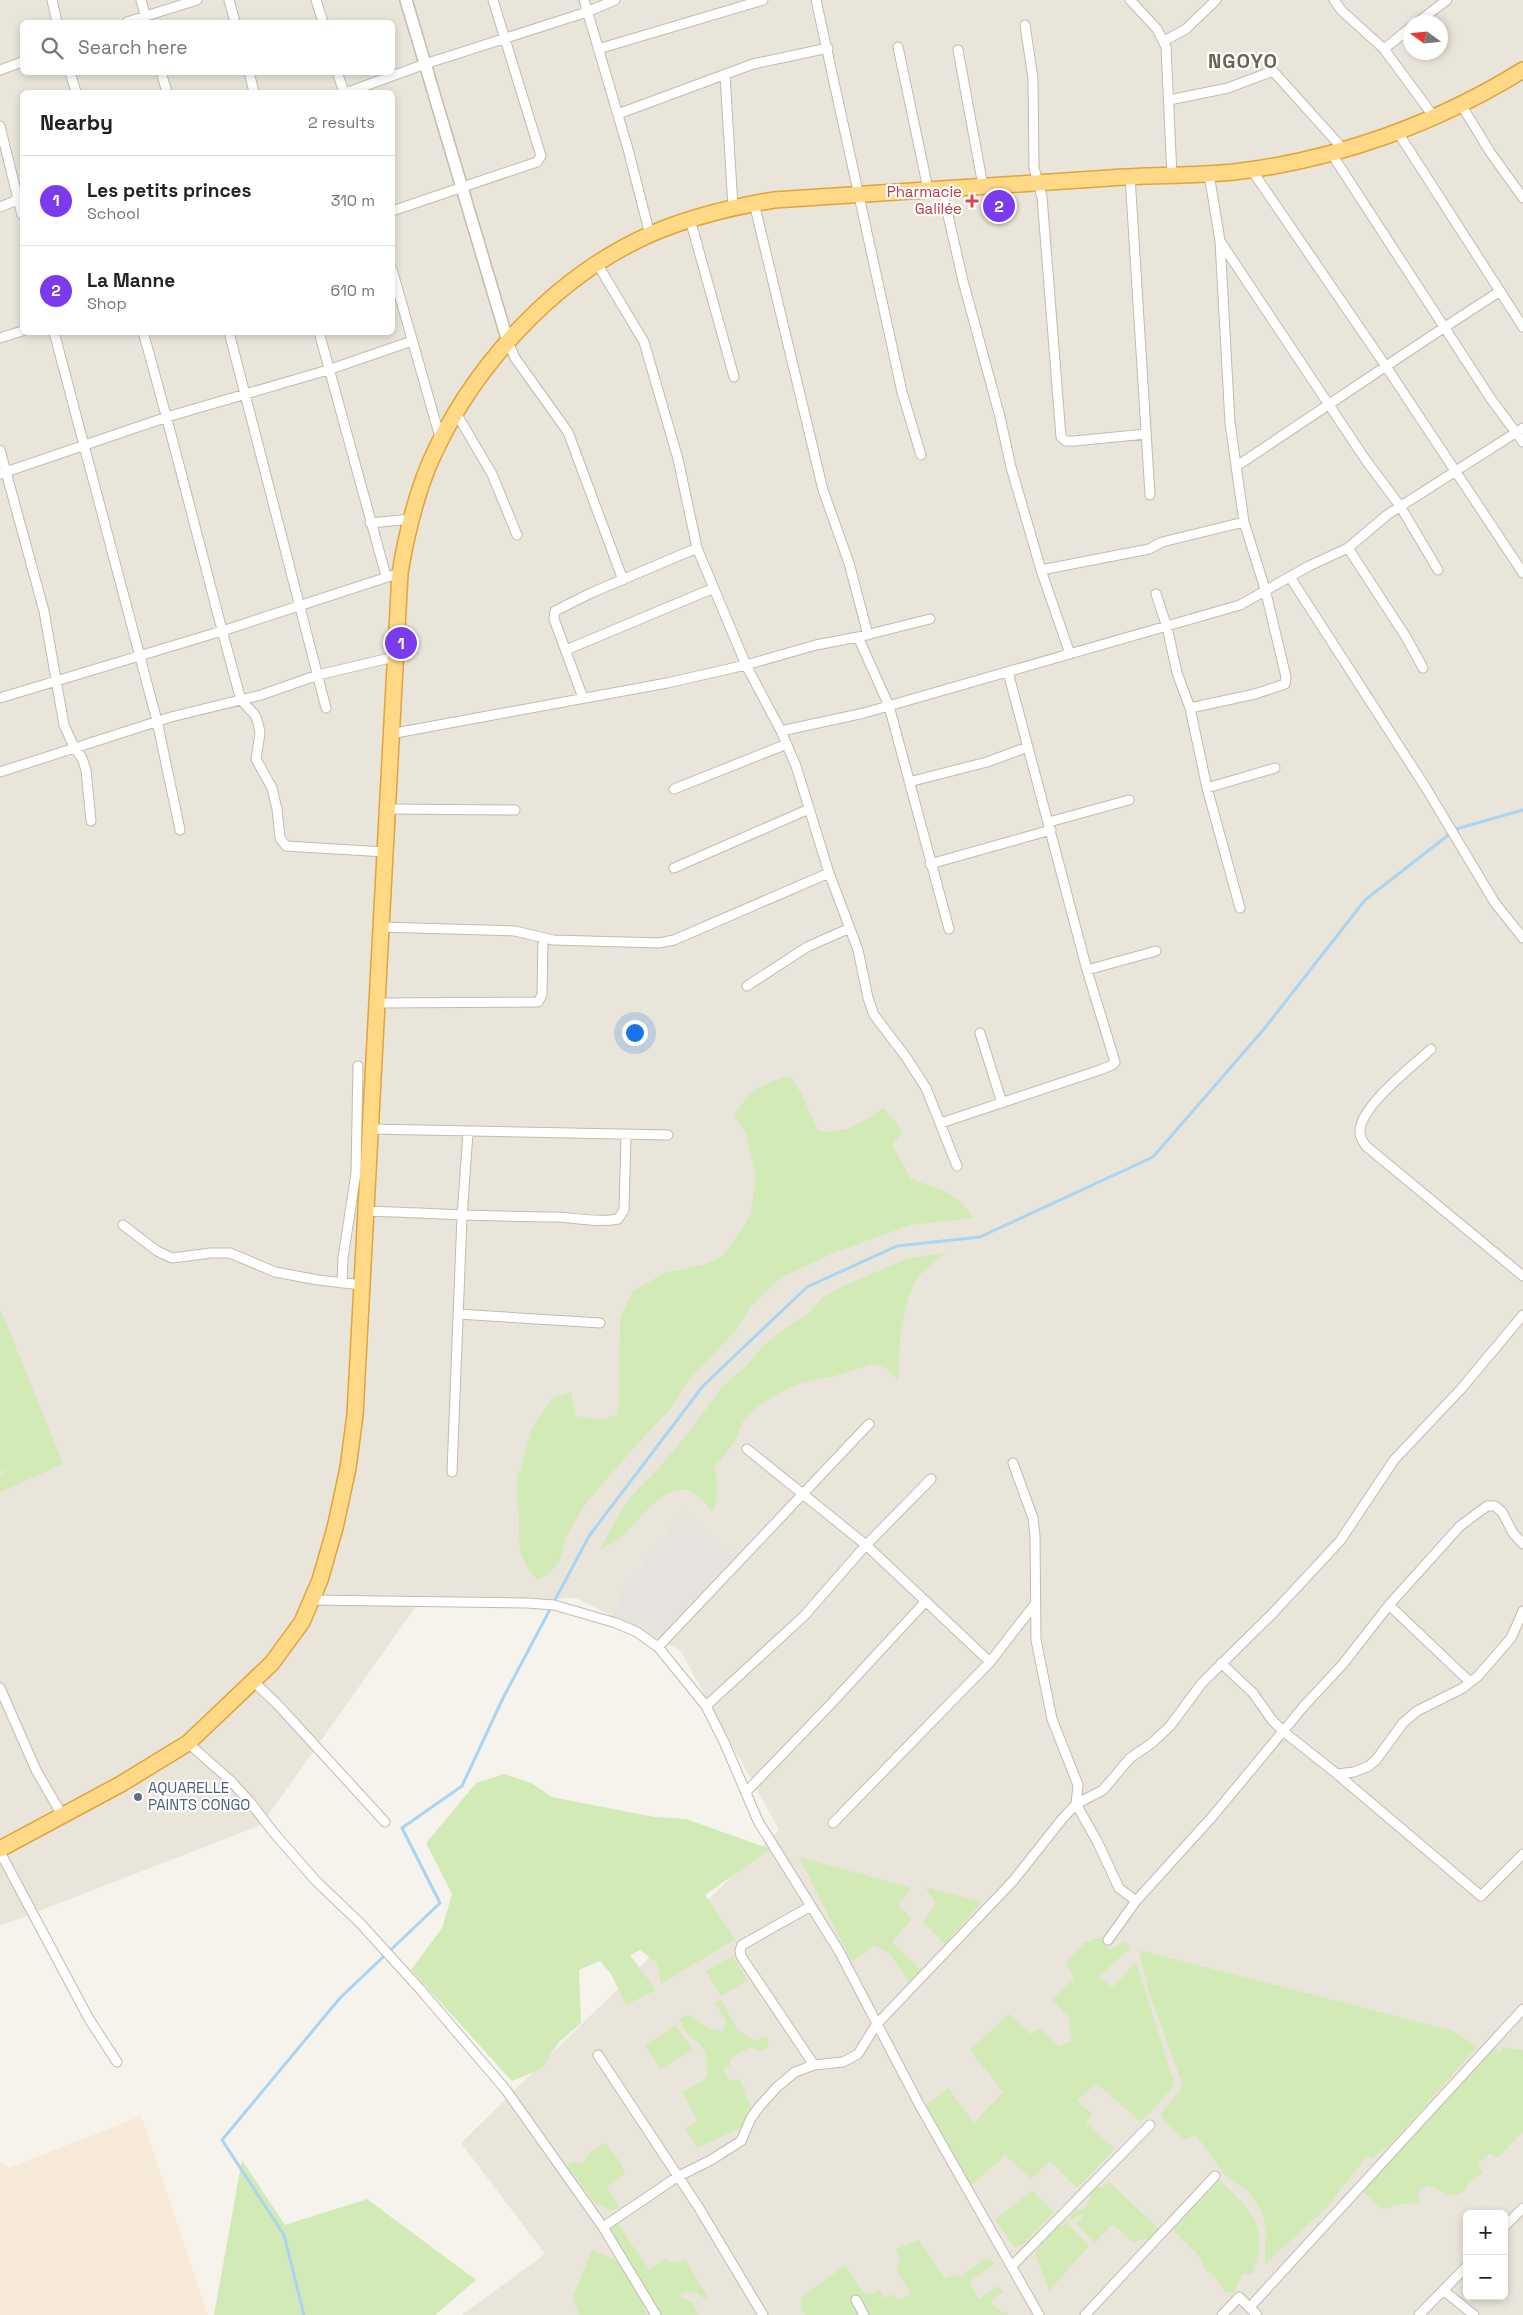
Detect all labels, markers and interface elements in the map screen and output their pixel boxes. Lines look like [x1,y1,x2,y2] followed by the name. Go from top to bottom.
[1403,15,1448,60] north arrow
[20,20,395,75] search box
[38,34,66,62] icon: search
[78,35,188,60] text: Search here
[1208,48,1278,74] district label: NGOYO
[40,109,113,136] text: Nearby
[308,112,375,133] text: 2 results
[87,178,251,203] text: Les petits princes
[887,182,962,218] place label: Pharmacie Galilée
[983,187,1015,225] pin: 2
[52,190,60,211] text: 1
[331,190,375,211] text: 310 m
[966,195,978,207] marker: Pharmacie Galilée
[87,203,140,224] text: School
[87,268,175,293] text: La Manne
[51,280,61,301] text: 2
[330,280,375,301] text: 610 m
[87,293,127,314] text: Shop
[385,624,417,662] pin: 1
[622,1020,648,1046] your location
[148,1778,250,1814] place label: AQUARELLE PAINTS CONGO
[132,1791,144,1803] marker: AQUARELLE PAINTS CONGO
[1463,2210,1508,2300] map controls
[1463,2210,1508,2255] button: +
[1463,2255,1508,2300] button: −

